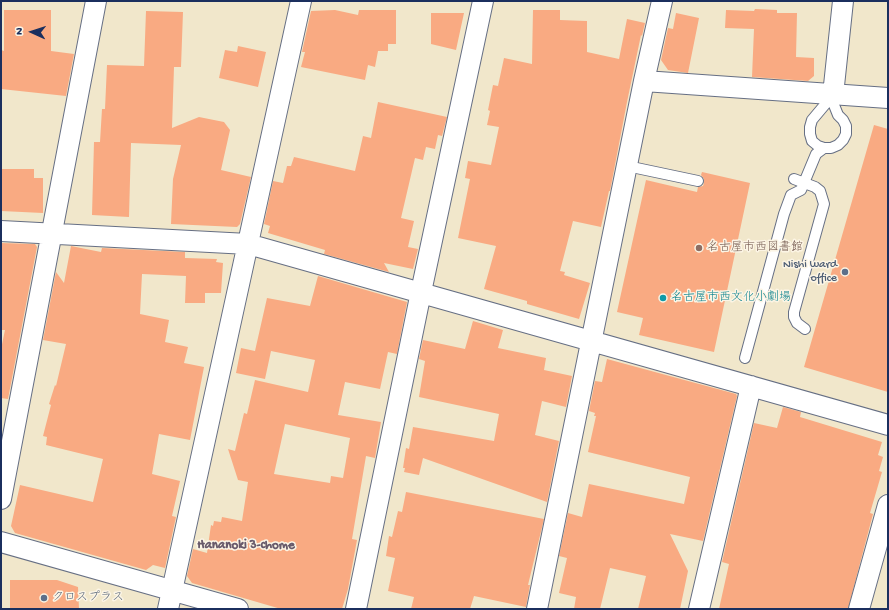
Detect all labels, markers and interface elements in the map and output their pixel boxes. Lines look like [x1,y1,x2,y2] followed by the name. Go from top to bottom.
[12,12,52,52] north arrow
[14,27,26,35] text: N
[707,241,803,255] place label: 名古屋市西図書館
[694,243,704,253] marker: 名古屋市西図書館
[783,258,837,286] place label: Nishi ward office
[840,267,850,277] marker: Nishi ward office
[671,291,791,305] place label: 名古屋市西文化小劇場
[658,293,668,303] marker: 名古屋市西文化小劇場
[197,538,295,554] district label: Hananoki 3-chome
[52,591,124,605] place label: クロスプラス
[39,593,49,603] marker: クロスプラス

